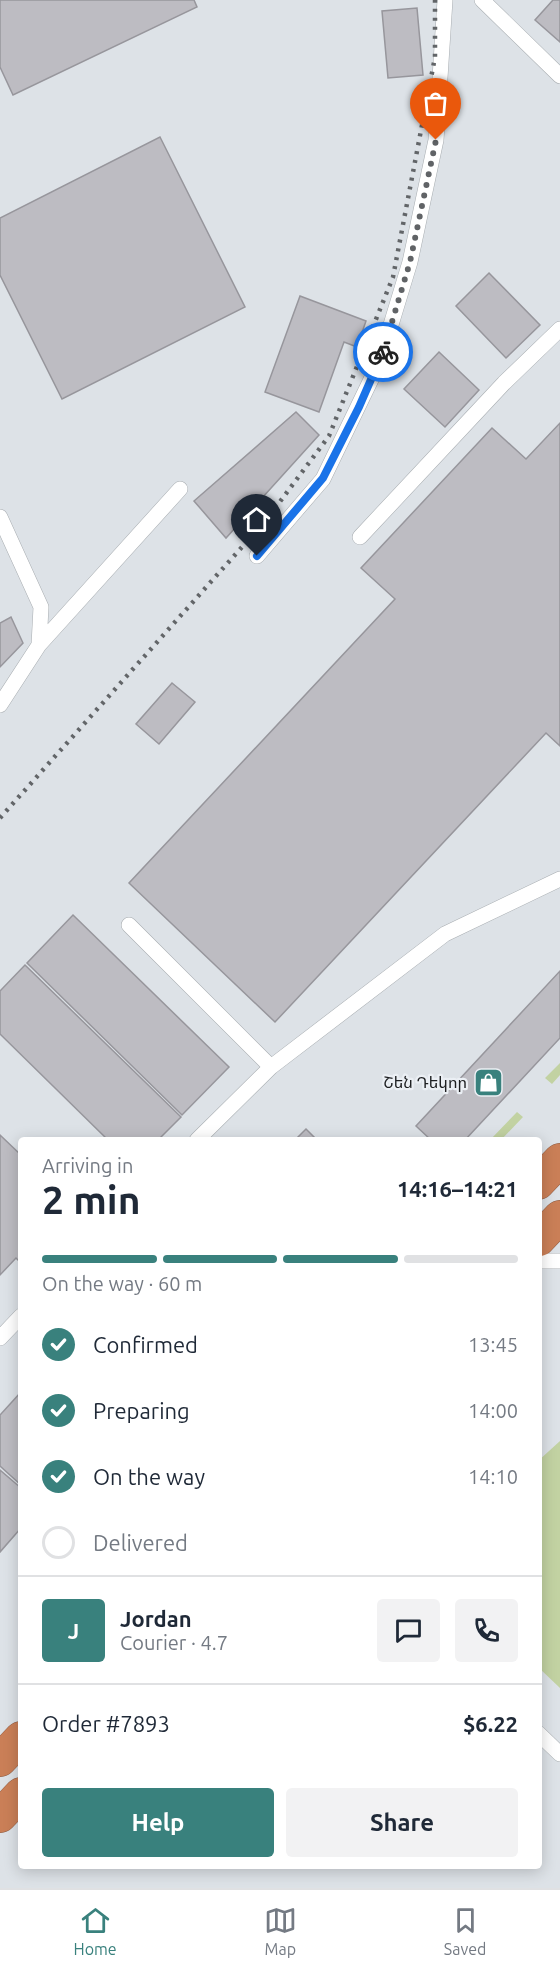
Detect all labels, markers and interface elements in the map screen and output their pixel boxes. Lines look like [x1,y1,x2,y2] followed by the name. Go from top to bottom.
[410,78,461,140] pin
[419,87,452,120] icon: bag
[353,322,413,382] courier
[367,336,400,369] icon: bike
[231,494,282,556] pin
[240,503,273,536] icon: home
[472,1066,504,1098] shop icon: Շեն Դեկոր
[383,1073,467,1092] place label: Շեն Դեկոր
[42,1154,133,1177] text: Arriving in
[397,1176,518,1201] text: 14:16–14:21
[42,1178,141,1221] text: 2 min
[42,1272,202,1295] text: On the way · 60 m
[42,1328,75,1361] icon: check
[93,1332,198,1357] text: Confirmed
[468,1333,518,1356] text: 13:45
[42,1394,75,1427] icon: check
[93,1398,190,1423] text: Preparing
[468,1399,518,1422] text: 14:00
[42,1460,75,1493] icon: check
[93,1464,205,1489] text: On the way
[468,1465,518,1488] text: 14:10
[93,1530,188,1555] text: Delivered
[377,1599,440,1662] button: chat
[455,1599,518,1662] button: phone
[120,1606,192,1631] text: Jordan
[68,1618,79,1643] text: J
[120,1631,228,1654] text: Courier · 4.7
[42,1711,170,1736] text: Order #7893
[463,1711,518,1736] text: $6.22
[42,1788,274,1857] button: Help
[286,1788,518,1857] button: Share
[74,1904,117,1958] tab: Home
[264,1904,297,1958] tab: Map
[444,1904,486,1958] tab: Saved

